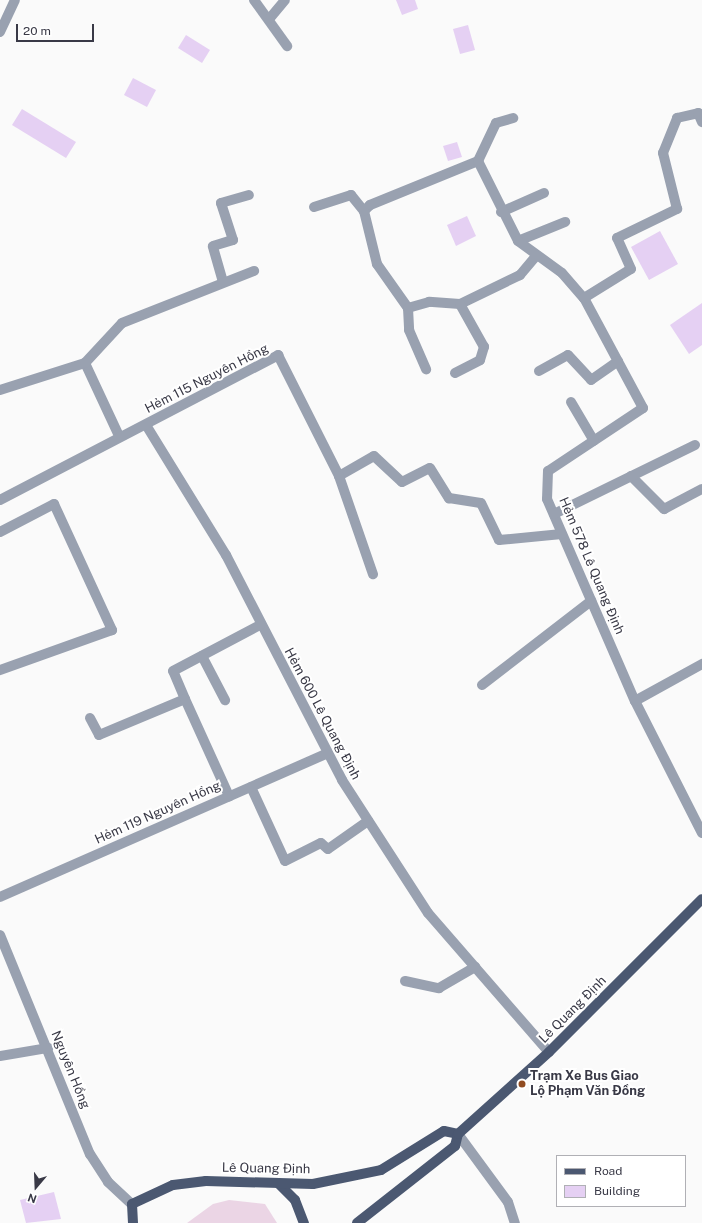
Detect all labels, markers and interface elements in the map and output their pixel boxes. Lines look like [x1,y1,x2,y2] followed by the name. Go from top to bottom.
[18,16,96,42] scale bar
[23,24,51,38] text: 20 m
[143,341,271,417] street label: Hẻm 115 Nguyên Hồng
[555,495,627,637] street label: Hẻm 578 Lê Quang Định
[281,645,363,783] street label: Hẻm 600 Lê Quang Định
[93,778,223,848] street label: Hẻm 119 Nguyên Hồng
[536,973,610,1047] street label: Lê Quang Định
[47,1029,93,1111] street label: Nguyên Hồng
[530,1069,645,1100] place label: Trạm Xe Bus Giao Lộ Phạm Văn Đồng
[517,1079,527,1089] marker: Trạm Xe Bus Giao Lộ Phạm Văn Đồng
[556,1155,686,1207] legend
[222,1160,310,1178] street label: Lê Quang Định
[594,1164,622,1178] text: Road
[16,1167,56,1207] north arrow
[594,1184,640,1198] text: Building
[26,1191,38,1205] text: N

